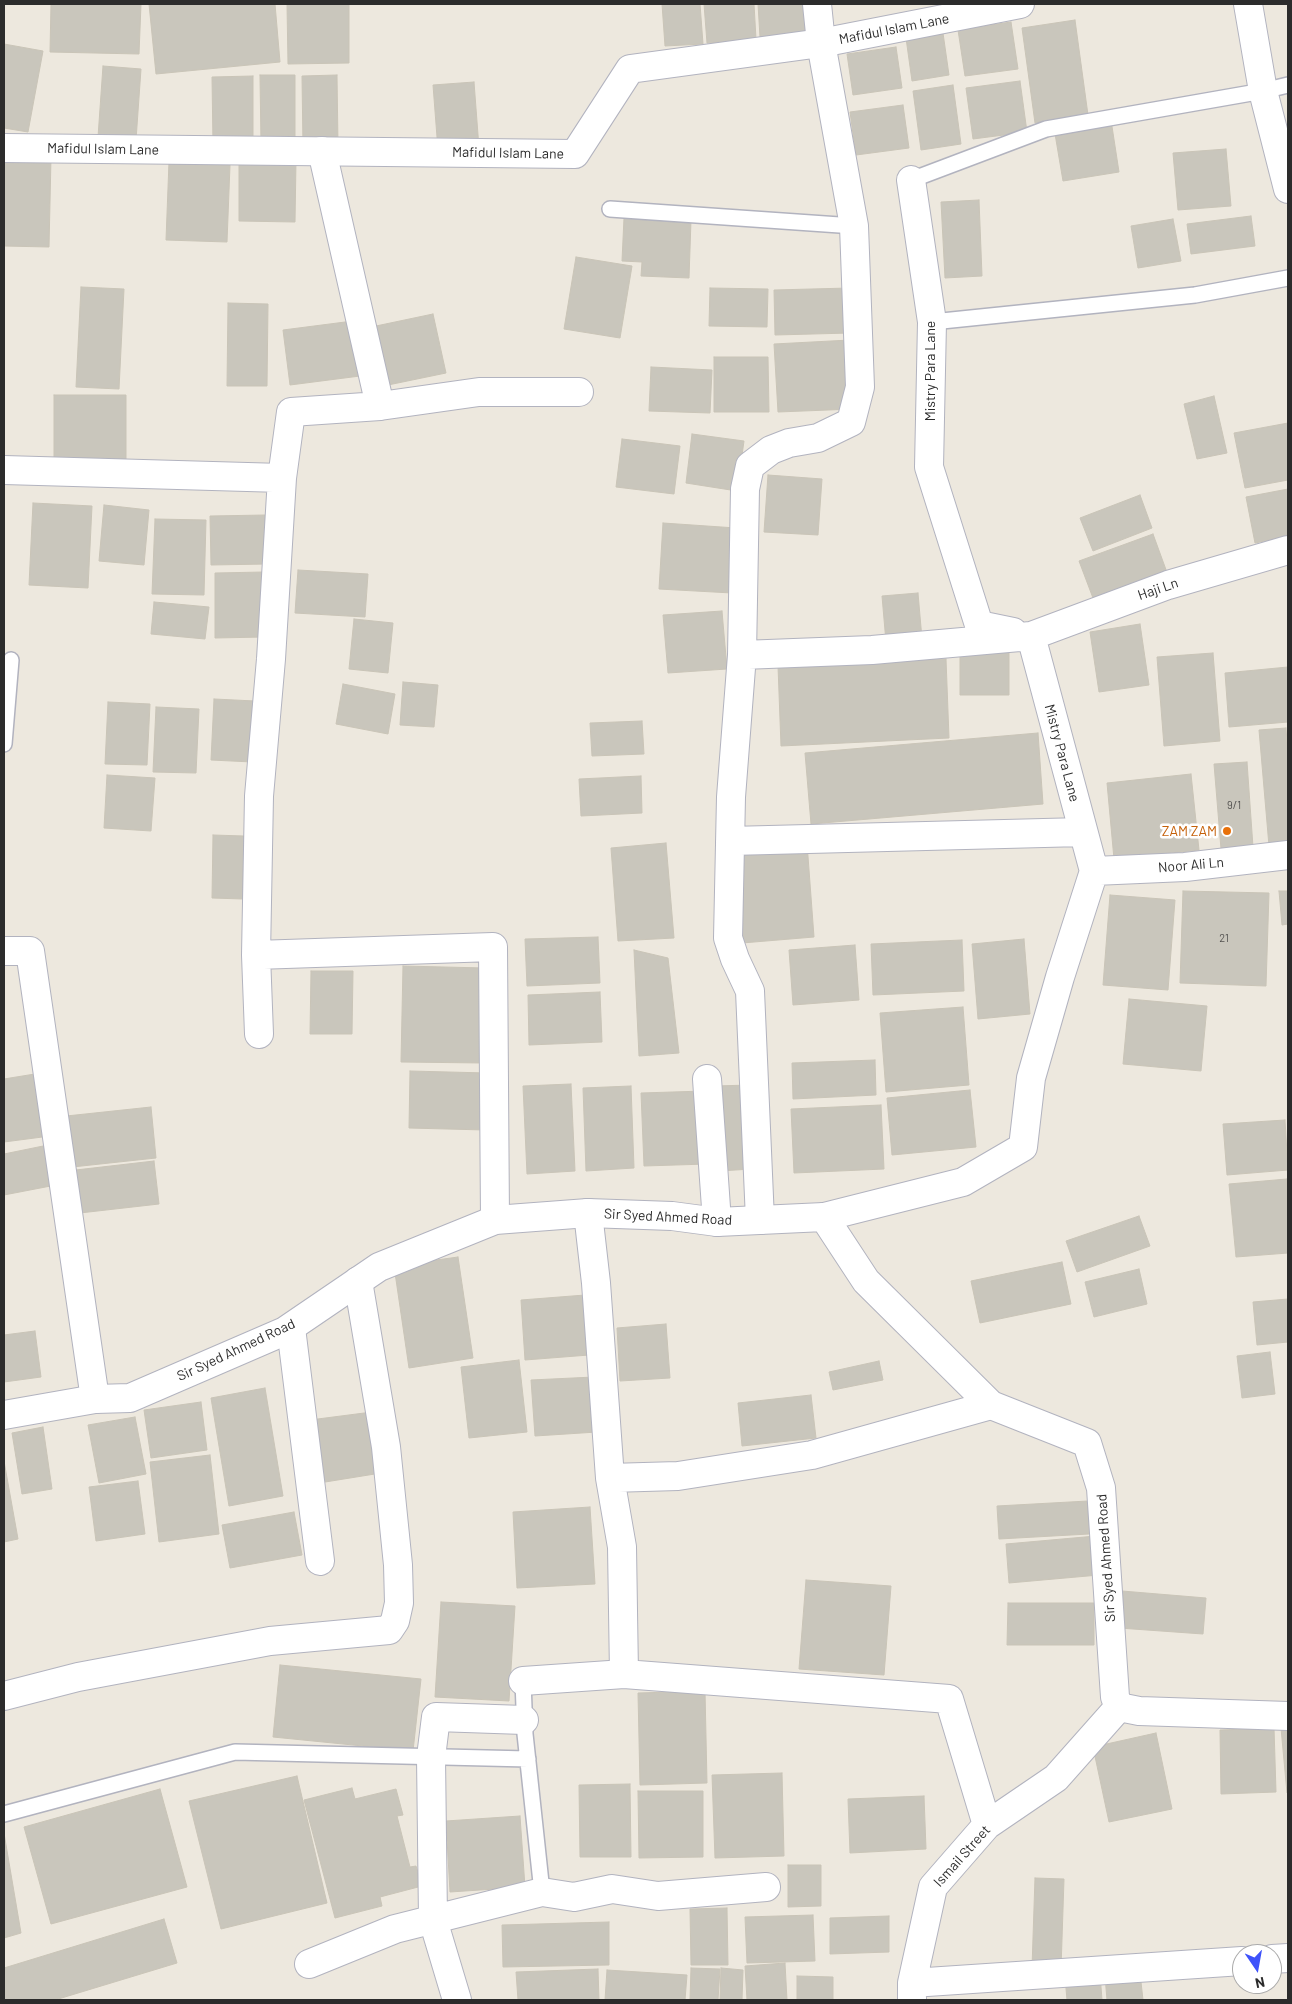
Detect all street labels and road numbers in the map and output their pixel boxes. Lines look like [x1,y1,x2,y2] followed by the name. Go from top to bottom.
[837,10,951,48] street label: Mafidul Islam Lane
[47,140,159,158] street label: Mafidul Islam Lane
[452,144,564,162] street label: Mafidul Islam Lane
[922,321,938,421] street label: Mistry Para Lane
[1136,574,1180,604] street label: Haji Ln
[1041,702,1083,804] street label: Mistry Para Lane
[1157,854,1225,876] street label: Noor Ali Ln
[603,1205,733,1229] street label: Sir Syed Ahmed Road
[174,1315,298,1385] street label: Sir Syed Ahmed Road
[1093,1493,1119,1623] street label: Sir Syed Ahmed Road
[930,1822,994,1890] street label: Ismail Street

